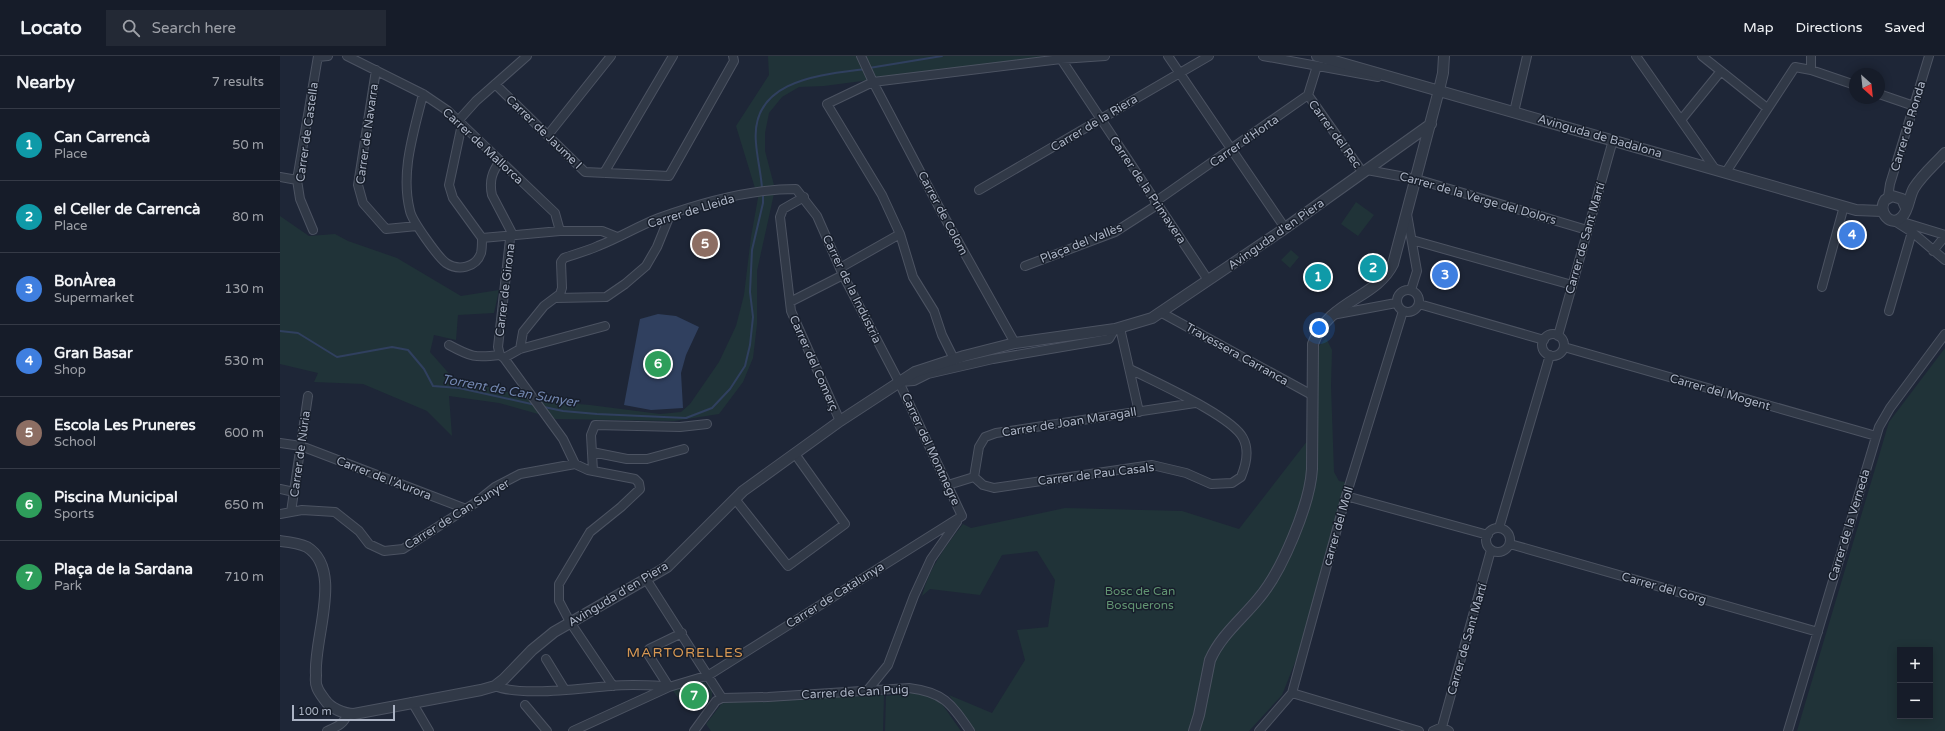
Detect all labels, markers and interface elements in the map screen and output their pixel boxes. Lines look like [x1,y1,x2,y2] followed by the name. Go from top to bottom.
[106,10,386,46] search box
[20,17,82,39] text: Locato
[120,17,142,39] icon: search
[152,19,236,37] text: Search here
[1743,19,1774,36] text: Map
[1796,19,1863,36] text: Directions
[1885,19,1925,36] text: Saved
[1849,68,1885,104] north arrow
[16,72,75,93] text: Nearby
[212,74,264,90] text: 7 results
[1888,79,1928,173] street label: Carrer de Ronda
[293,81,321,183] street label: Carrer de Castella
[353,83,381,185] street label: Carrer de Navarra
[503,92,585,172] street label: Carrer de Jaume I
[1048,92,1140,154] street label: Carrer de la Riera
[1306,97,1364,171] street label: Carrer del Rec
[440,105,526,187] street label: Carrer de Mallorca
[1207,112,1281,170] street label: Carrer d'Horta
[1536,112,1664,160] street label: Avinguda de Badalona
[54,128,150,146] text: Can Carrencà
[1107,134,1189,246] street label: Carrer de la Primavera
[25,137,33,153] text: 1
[232,137,264,153] text: 50 m
[54,146,87,162] text: Place
[915,169,971,257] street label: Carrer de Colom
[1398,169,1558,227] street label: Carrer de la Verge del Dolors
[1562,181,1608,295] street label: Carrer de Sant Martí
[646,191,736,231] street label: Carrer de Lleida
[1225,196,1327,272] street label: Avinguda d'en Piera
[54,200,200,218] text: el Celler de Carrencà
[25,209,33,225] text: 2
[232,209,264,225] text: 80 m
[54,218,87,234] text: Place
[1038,220,1124,266] street label: Plaça del Vallès
[1839,220,1865,250] pin: 4
[692,229,718,259] pin: 5
[820,232,884,346] street label: Carrer de la Indústria
[492,243,518,337] street label: Carrer de Girona
[1360,253,1386,283] pin: 2
[1432,260,1458,290] pin: 3
[1305,262,1331,292] pin: 1
[54,272,116,290] text: BonÀrea
[25,281,33,297] text: 3
[224,281,264,297] text: 130 m
[54,290,134,306] text: Supermarket
[787,313,841,413] street label: Carrer del Comerç
[1309,318,1329,338] your location
[1183,320,1291,388] street label: Travessera Carranca
[54,344,133,362] text: Gran Basar
[645,349,671,379] pin: 6
[25,353,33,369] text: 4
[224,353,264,369] text: 530 m
[54,362,86,378] text: Shop
[441,371,581,411] water label: Torrent de Can Sunyer
[1668,371,1772,413] street label: Carrer del Mogent
[899,391,963,508] street label: Carrer del Montnegre
[1001,404,1137,440] street label: Carrer de Joan Maragall
[287,410,313,498] street label: Carrer de Núria
[54,416,196,434] text: Escola Les Pruneres
[25,425,33,441] text: 5
[224,425,264,441] text: 600 m
[54,434,96,450] text: School
[334,453,434,503] street label: Carrer de l'Aurora
[1037,460,1155,488] street label: Carrer de Pau Casals
[1825,467,1873,583] street label: Carrer de la Verneda
[402,476,512,552] street label: Carrer de Can Sunyer
[1320,485,1356,567] street label: carrer del Moll
[54,488,178,506] text: Piscina Municipal
[25,497,33,513] text: 6
[224,497,264,513] text: 650 m
[54,506,94,522] text: Sports
[566,559,670,629] street label: Avinguda d'en Piera
[783,559,887,631] street label: Carrer de Catalunya
[54,560,193,578] text: Plaça de la Sardana
[25,569,33,585] text: 7
[224,569,264,585] text: 710 m
[1620,569,1708,607] street label: Carrer del Gorg
[54,578,82,594] text: Park
[1444,582,1490,696] street label: Carrer de Sant Martí
[1105,584,1175,612] park label: Bosc de Can Bosquerons
[626,644,744,661] district label: MARTORELLES
[1897,647,1933,719] map controls
[1897,647,1933,683] button: +
[681,681,707,711] pin: 7
[801,682,909,702] street label: Carrer de Can Puig
[1897,683,1933,719] button: −
[292,703,395,722] scale bar
[298,705,332,718] text: 100 m

